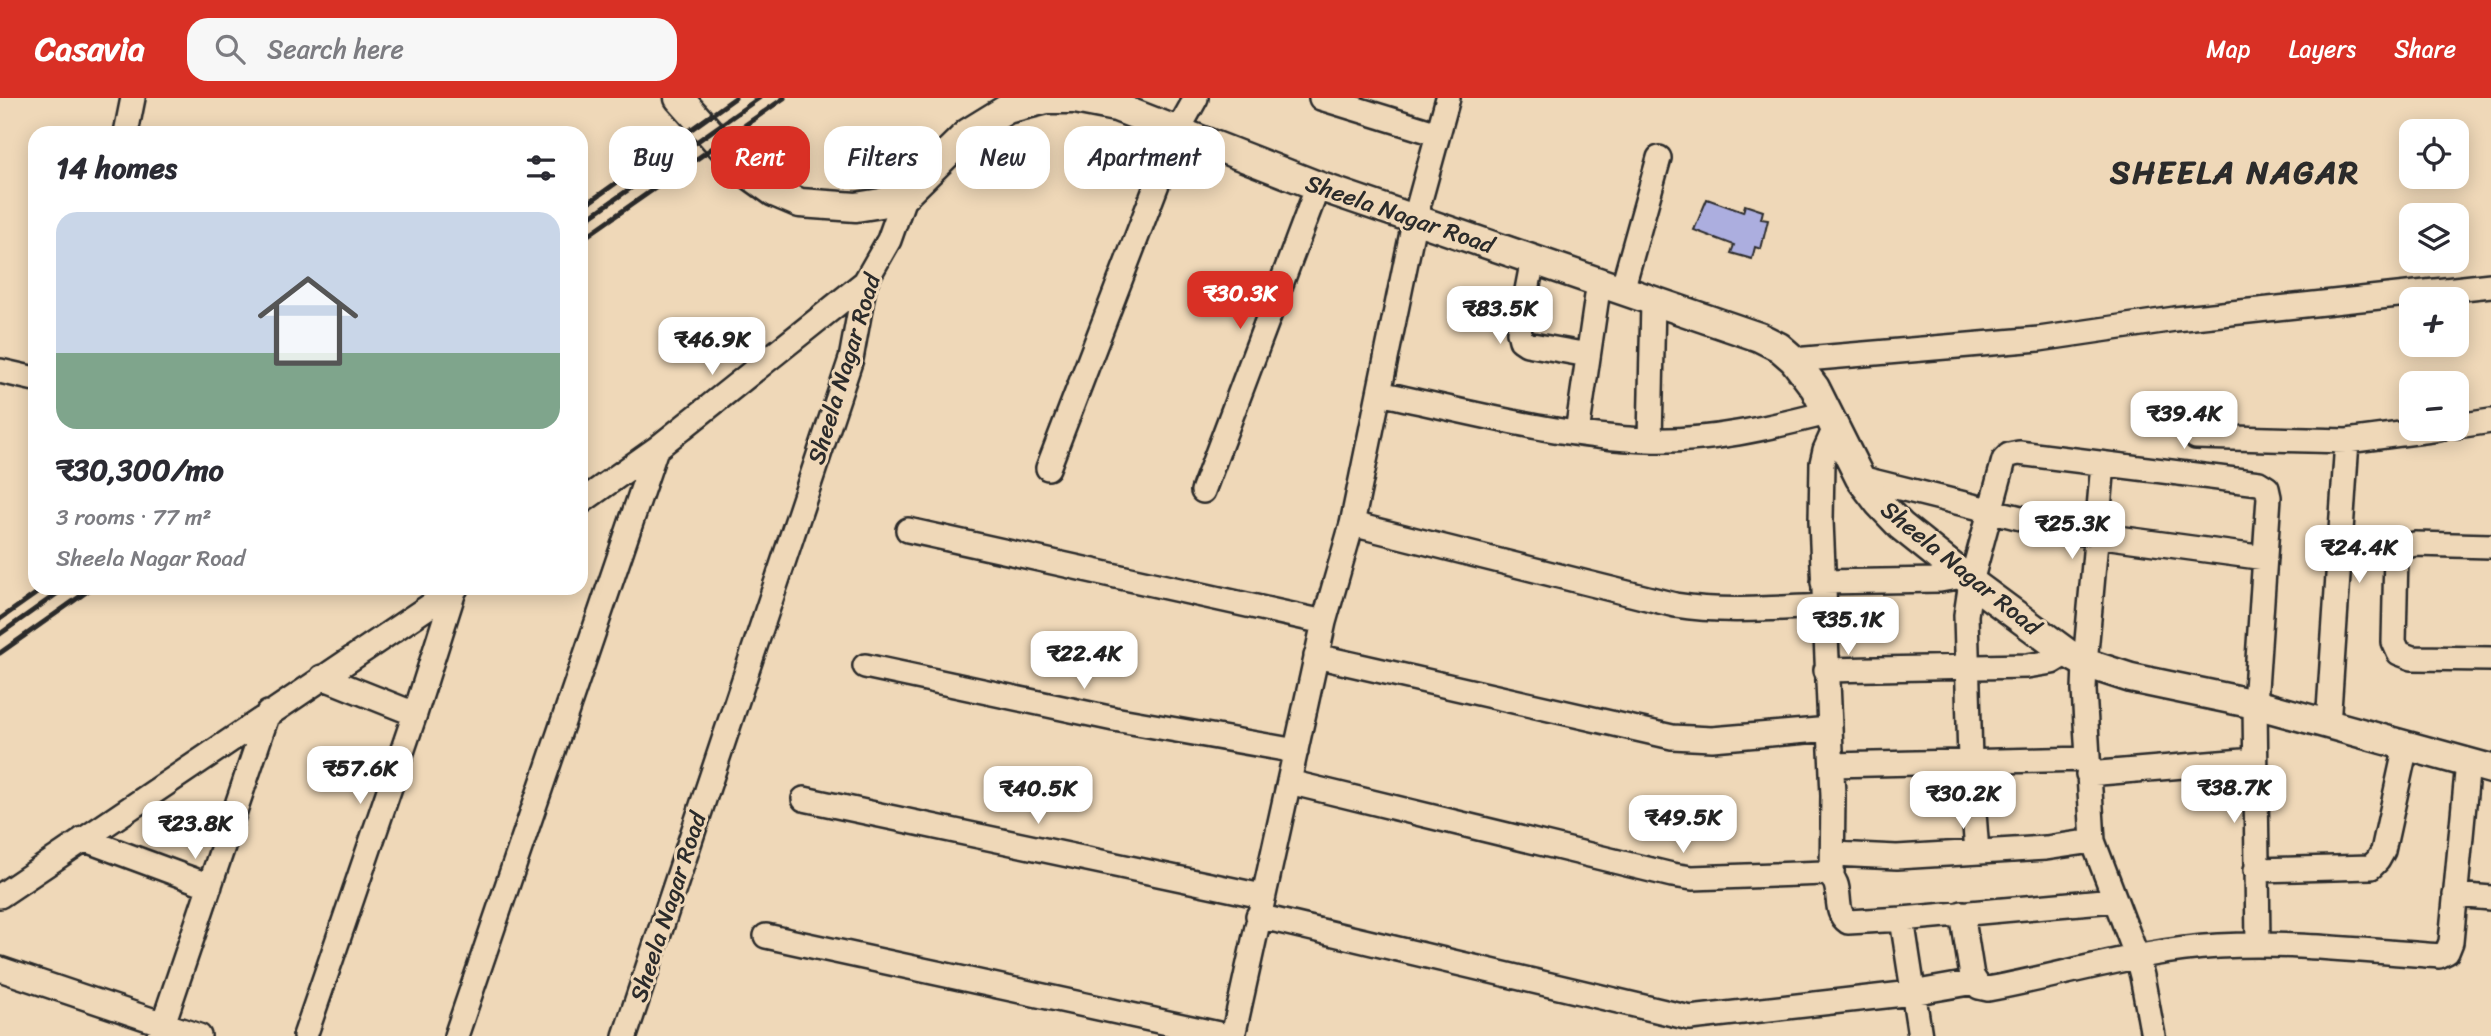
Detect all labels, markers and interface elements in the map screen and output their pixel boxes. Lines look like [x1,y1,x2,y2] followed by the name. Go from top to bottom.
[187,18,677,81] search box
[35,20,145,78] text: Casavia
[267,26,404,72] text: Search here
[2206,28,2251,70] text: Map
[2289,28,2356,70] text: Layers
[2394,28,2456,70] text: Share
[211,30,249,68] icon: search
[2399,119,2469,441] map controls
[2399,119,2469,189] button: locate
[609,126,697,189] chip: Buy
[711,126,810,189] chip: Rent
[824,126,942,189] chip: Filters
[956,126,1050,189] chip: New
[1064,126,1225,189] chip: Apartment
[56,141,177,195] text: 14 homes
[2109,144,2360,201] district label: SHEELA NAGAR
[522,149,560,187] icon: filters
[1300,162,1501,266] street label: Sheela Nagar Road
[2399,203,2469,273] button: layers
[245,258,371,384] icon: home
[795,267,893,470] street label: Sheela Nagar Road
[1183,272,1297,331] pin: ₹30.3K
[1203,273,1277,314] text: ₹30.3K
[1443,286,1557,346] pin: ₹83.5K
[2399,287,2469,357] button: +
[1463,288,1537,329] text: ₹83.5K
[655,317,769,377] pin: ₹46.9K
[674,319,750,360] text: ₹46.9K
[2399,371,2469,441] button: −
[2127,392,2241,451] pin: ₹39.4K
[2147,393,2221,434] text: ₹39.4K
[56,443,224,497] text: ₹30,300/mo
[1871,490,2052,647] street label: Sheela Nagar Road
[56,497,212,538] text: 3 rooms · 77 m²
[2015,502,2129,561] pin: ₹25.3K
[2035,503,2109,544] text: ₹25.3K
[2302,526,2416,585] pin: ₹24.4K
[2321,527,2397,568] text: ₹24.4K
[56,538,245,579] text: Sheela Nagar Road
[1791,598,1905,657] pin: ₹35.1K
[1813,599,1883,640] text: ₹35.1K
[1027,632,1141,691] pin: ₹22.4K
[1047,633,1121,674] text: ₹22.4K
[303,746,417,806] pin: ₹57.6K
[323,748,397,789] text: ₹57.6K
[981,766,1095,826] pin: ₹40.5K
[2177,766,2291,825] pin: ₹38.7K
[2197,767,2271,808] text: ₹38.7K
[1000,768,1076,809] text: ₹40.5K
[1906,772,2020,831] pin: ₹30.2K
[1926,773,2000,814] text: ₹30.2K
[1626,796,1740,855] pin: ₹49.5K
[1645,797,1721,838] text: ₹49.5K
[138,802,252,861] pin: ₹23.8K
[158,803,232,844] text: ₹23.8K
[618,805,719,1007] street label: Sheela Nagar Road

